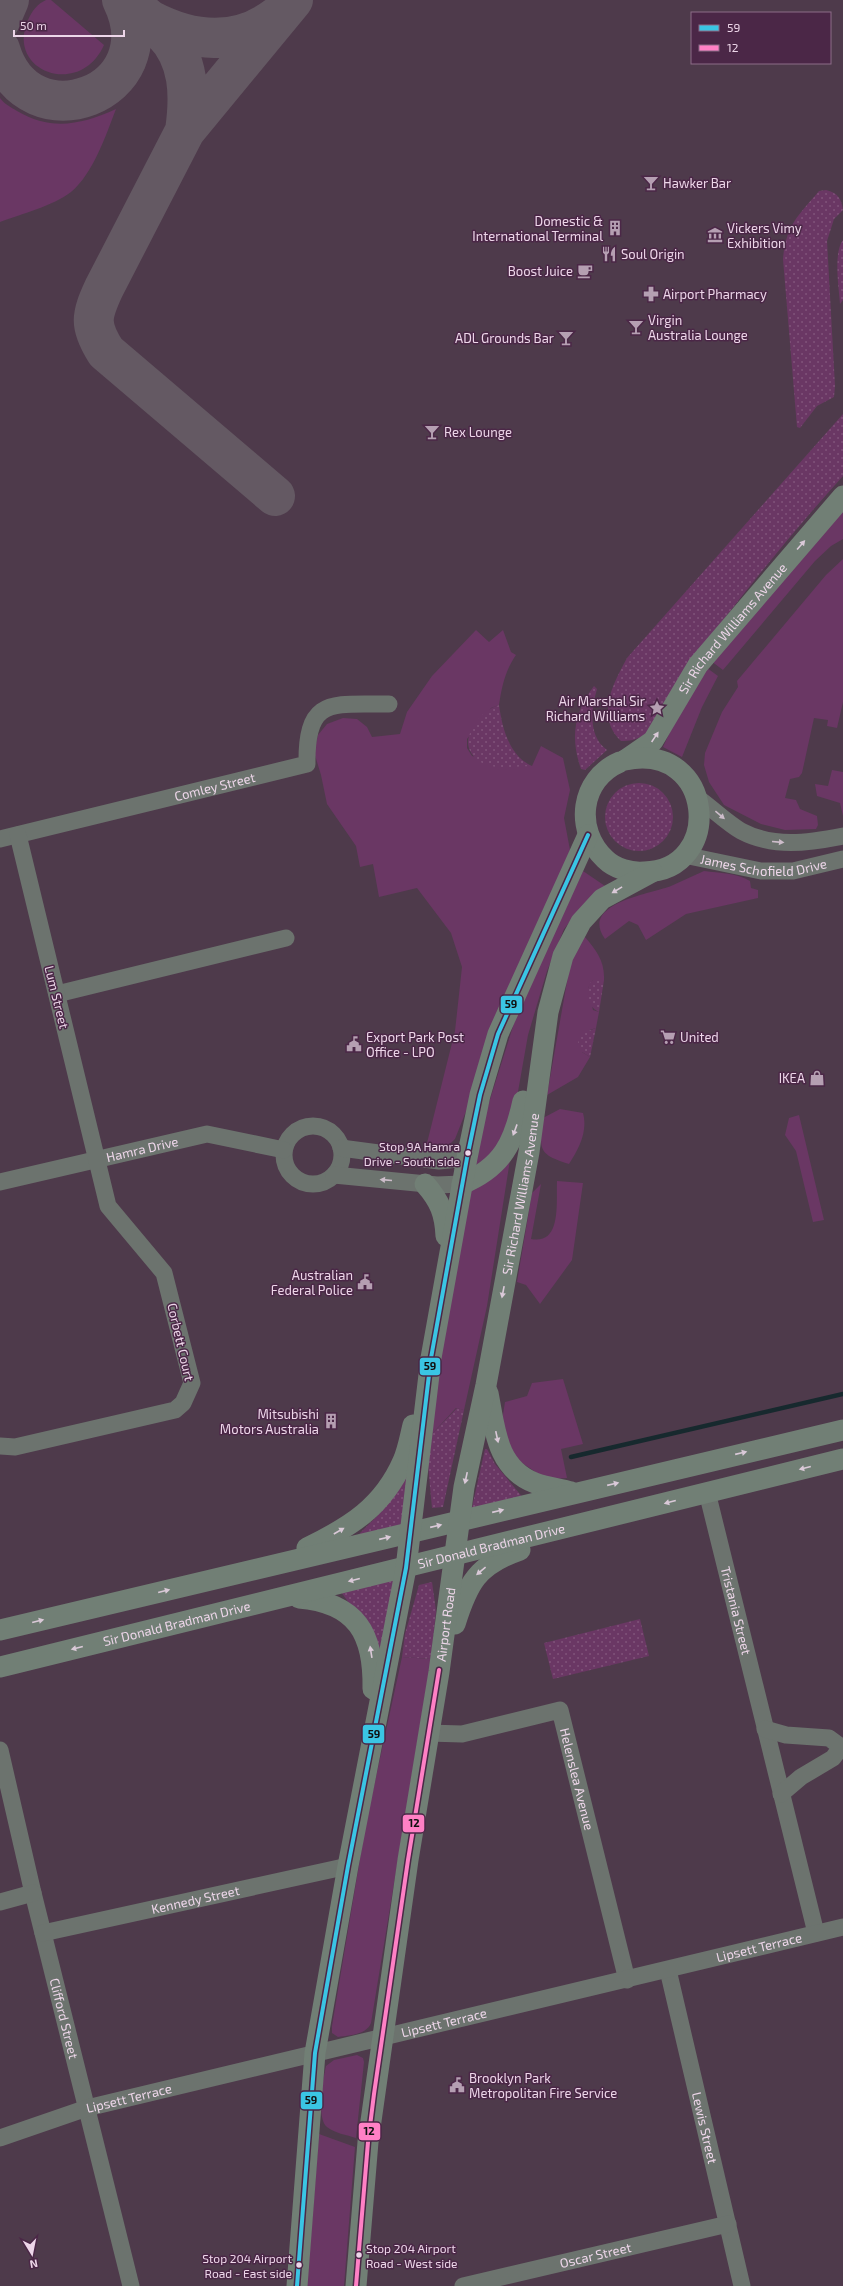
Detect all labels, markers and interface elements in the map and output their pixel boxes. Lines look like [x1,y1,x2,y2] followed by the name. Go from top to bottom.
[14,12,124,38] scale bar
[691,12,831,64] legend
[20,18,47,32] text: 50 m
[727,20,740,34] text: 59
[727,40,739,54] text: 12
[642,174,660,192] bar icon: Hawker Bar
[663,175,731,191] place label: Hawker Bar
[472,213,603,244] place label: Domestic & International Terminal
[606,219,624,237] building icon: Domestic & International Terminal
[727,220,802,251] place label: Vickers Vimy Exhibition
[706,226,724,244] museum icon: Vickers Vimy Exhibition
[600,245,618,263] restaurant icon: Soul Origin
[621,246,685,262] place label: Soul Origin
[576,262,594,280] cafe icon: Boost Juice
[508,263,573,279] place label: Boost Juice
[642,285,660,303] pharmacy icon: Airport Pharmacy
[663,286,767,302] place label: Airport Pharmacy
[648,312,748,343] place label: Virgin Australia Lounge
[627,318,645,336] bar icon: Virgin Australia Lounge
[557,329,575,347] bar icon: ADL Grounds Bar
[455,330,554,346] place label: ADL Grounds Bar
[423,423,441,441] bar icon: Rex Lounge
[444,424,512,440] place label: Rex Lounge
[796,540,805,549] one-way arrow
[675,560,790,697] street label: Sir Richard Williams Avenue
[546,693,645,724] place label: Air Marshal Sir Richard Williams
[648,699,666,717] place icon: Air Marshal Sir Richard Williams
[651,731,659,742] one-way arrow
[173,769,257,804] street label: Comley Street
[714,810,725,819] one-way arrow
[771,839,784,846] one-way arrow
[699,851,828,879] street label: James Schofield Drive
[612,886,622,894] one-way arrow
[41,964,73,1030] street label: Lum Street
[500,995,523,1014] line badge: 59
[505,997,517,1010] text: 59
[659,1028,677,1046] supermarket icon: United
[366,1029,464,1060] place label: Export Park Post Office - LPO
[680,1029,719,1045] place label: United
[345,1035,363,1053] public building icon: Export Park Post Office - LPO
[808,1069,826,1087] shop icon: IKEA
[779,1070,805,1086] place label: IKEA
[498,1112,542,1276] street label: Sir Richard Williams Avenue
[512,1125,518,1137] one-way arrow
[105,1133,180,1165] street label: Hamra Drive
[364,1139,460,1168] place label: Stop 9A Hamra Drive - South side
[463,1148,473,1158] marker: Stop 9A Hamra Drive - South side
[380,1177,392,1184] one-way arrow
[271,1267,353,1298] place label: Australian Federal Police
[356,1273,374,1291] public building icon: Australian Federal Police
[500,1286,506,1298] one-way arrow
[164,1301,198,1383] street label: Corbett Court
[419,1357,441,1376] line badge: 59
[424,1359,436,1372] text: 59
[220,1406,319,1437] place label: Mitsubishi Motors Australia
[322,1412,340,1430] building icon: Mitsubishi Motors Australia
[494,1430,500,1443] one-way arrow
[735,1450,748,1456] one-way arrow
[799,1465,811,1471] one-way arrow
[463,1472,469,1484] one-way arrow
[607,1480,620,1486] one-way arrow
[663,1499,676,1505] one-way arrow
[492,1508,504,1514] one-way arrow
[416,1520,567,1572] street label: Sir Donald Bradman Drive
[429,1522,442,1528] one-way arrow
[333,1528,345,1535] one-way arrow
[379,1534,392,1540] one-way arrow
[718,1565,755,1656] street label: Tristania Street
[476,1567,487,1576] one-way arrow
[348,1578,360,1584] one-way arrow
[433,1586,458,1662] street label: Airport Road
[158,1587,170,1593] one-way arrow
[101,1598,252,1649] street label: Sir Donald Bradman Drive
[32,1618,44,1624] one-way arrow
[71,1646,83,1652] one-way arrow
[368,1646,374,1659] one-way arrow
[362,1724,385,1744] line badge: 59
[557,1726,598,1832] street label: Helenslea Avenue
[368,1727,380,1740] text: 59
[402,1814,425,1833] line badge: 12
[408,1816,420,1829] text: 12
[150,1882,241,1917] street label: Kennedy Street
[715,1929,803,1965] street label: Lipsett Terrace
[47,1976,82,2060] street label: Clifford Street
[399,2005,488,2041] street label: Lipsett Terrace
[469,2070,617,2101] place label: Brooklyn Park Metropolitan Fire Service
[448,2076,466,2094] public building icon: Brooklyn Park Metropolitan Fire Service
[84,2080,173,2116] street label: Lipsett Terrace
[689,2090,721,2165] street label: Lewis Street
[300,2091,323,2110] line badge: 59
[305,2093,317,2106] text: 59
[358,2122,381,2141] line badge: 12
[363,2124,375,2137] text: 12
[12,2234,52,2274] north arrow
[558,2239,633,2271] street label: Oscar Street
[366,2241,458,2270] place label: Stop 204 Airport Road - West side
[354,2250,364,2260] marker: Stop 204 Airport Road - West side
[202,2251,292,2280] place label: Stop 204 Airport Road - East side
[29,2257,39,2271] text: N
[294,2260,304,2270] marker: Stop 204 Airport Road - East side

